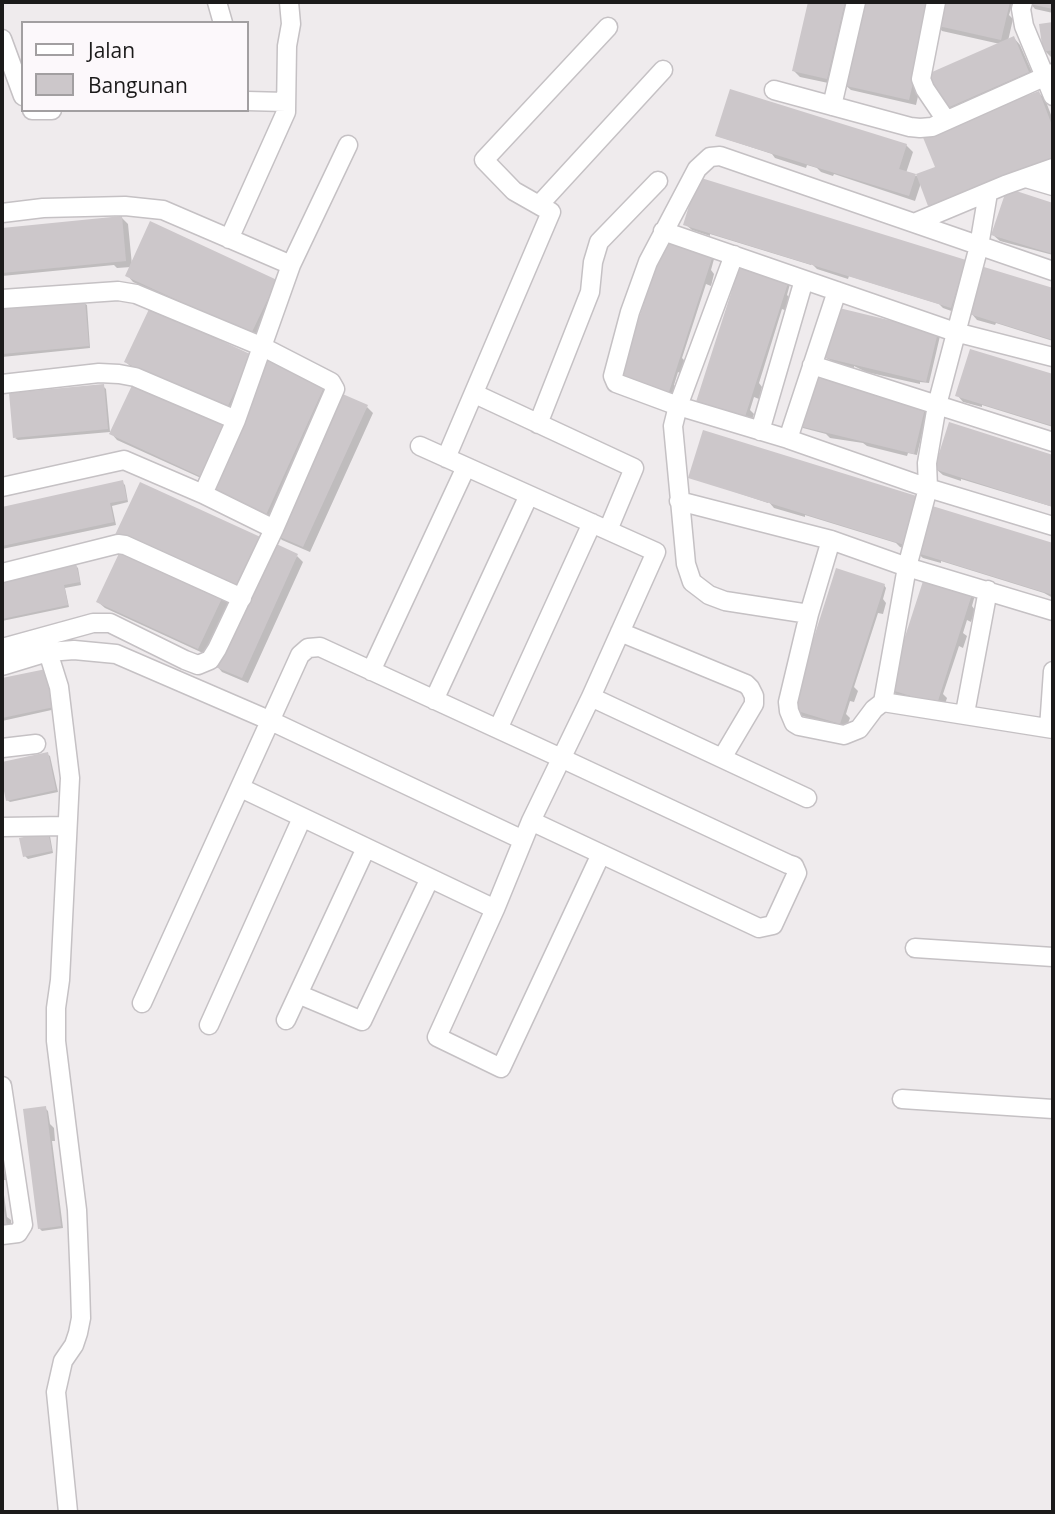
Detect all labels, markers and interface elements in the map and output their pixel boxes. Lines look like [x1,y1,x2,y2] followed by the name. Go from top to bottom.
[21,21,248,112] legend
[88,36,135,64] text: Jalan
[88,71,188,99] text: Bangunan

